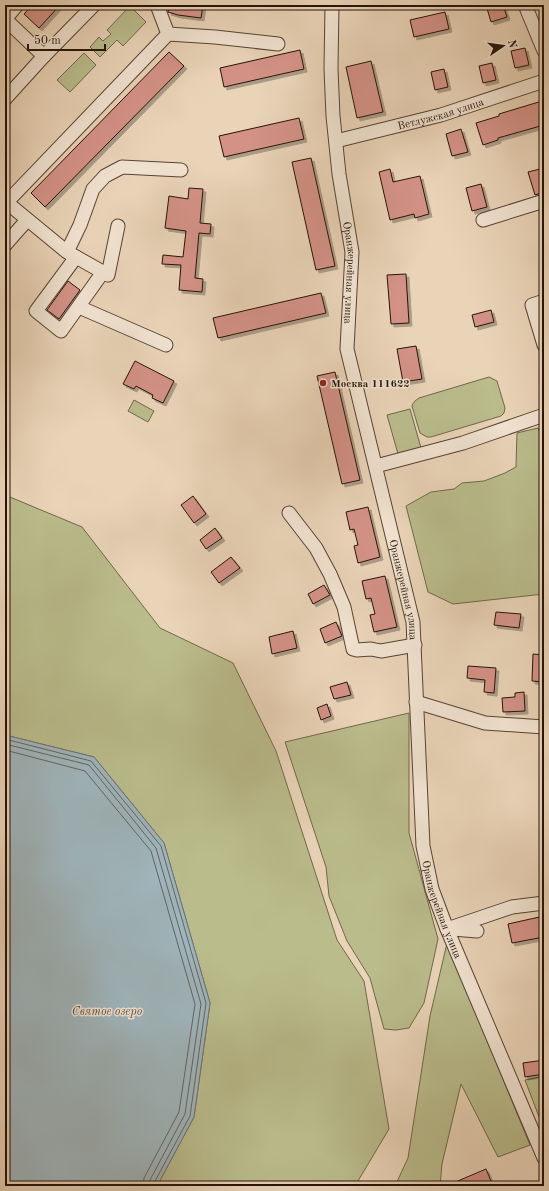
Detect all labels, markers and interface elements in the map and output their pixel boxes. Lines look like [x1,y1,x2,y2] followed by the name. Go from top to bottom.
[28,26,105,52] scale bar
[483,26,523,66] north arrow
[34,34,61,47] text: 50 m
[505,39,518,50] text: N
[396,97,486,133] street label: Ветлужская улица
[340,221,356,325] street label: Оранжерейная улица
[318,378,328,388] marker: Москва 111622
[331,379,410,390] place label: Москва 111622
[386,539,418,641] street label: Оранжерейная улица
[419,860,463,961] street label: Оранжерейная улица
[72,1006,143,1018] water label: Святое озеро

